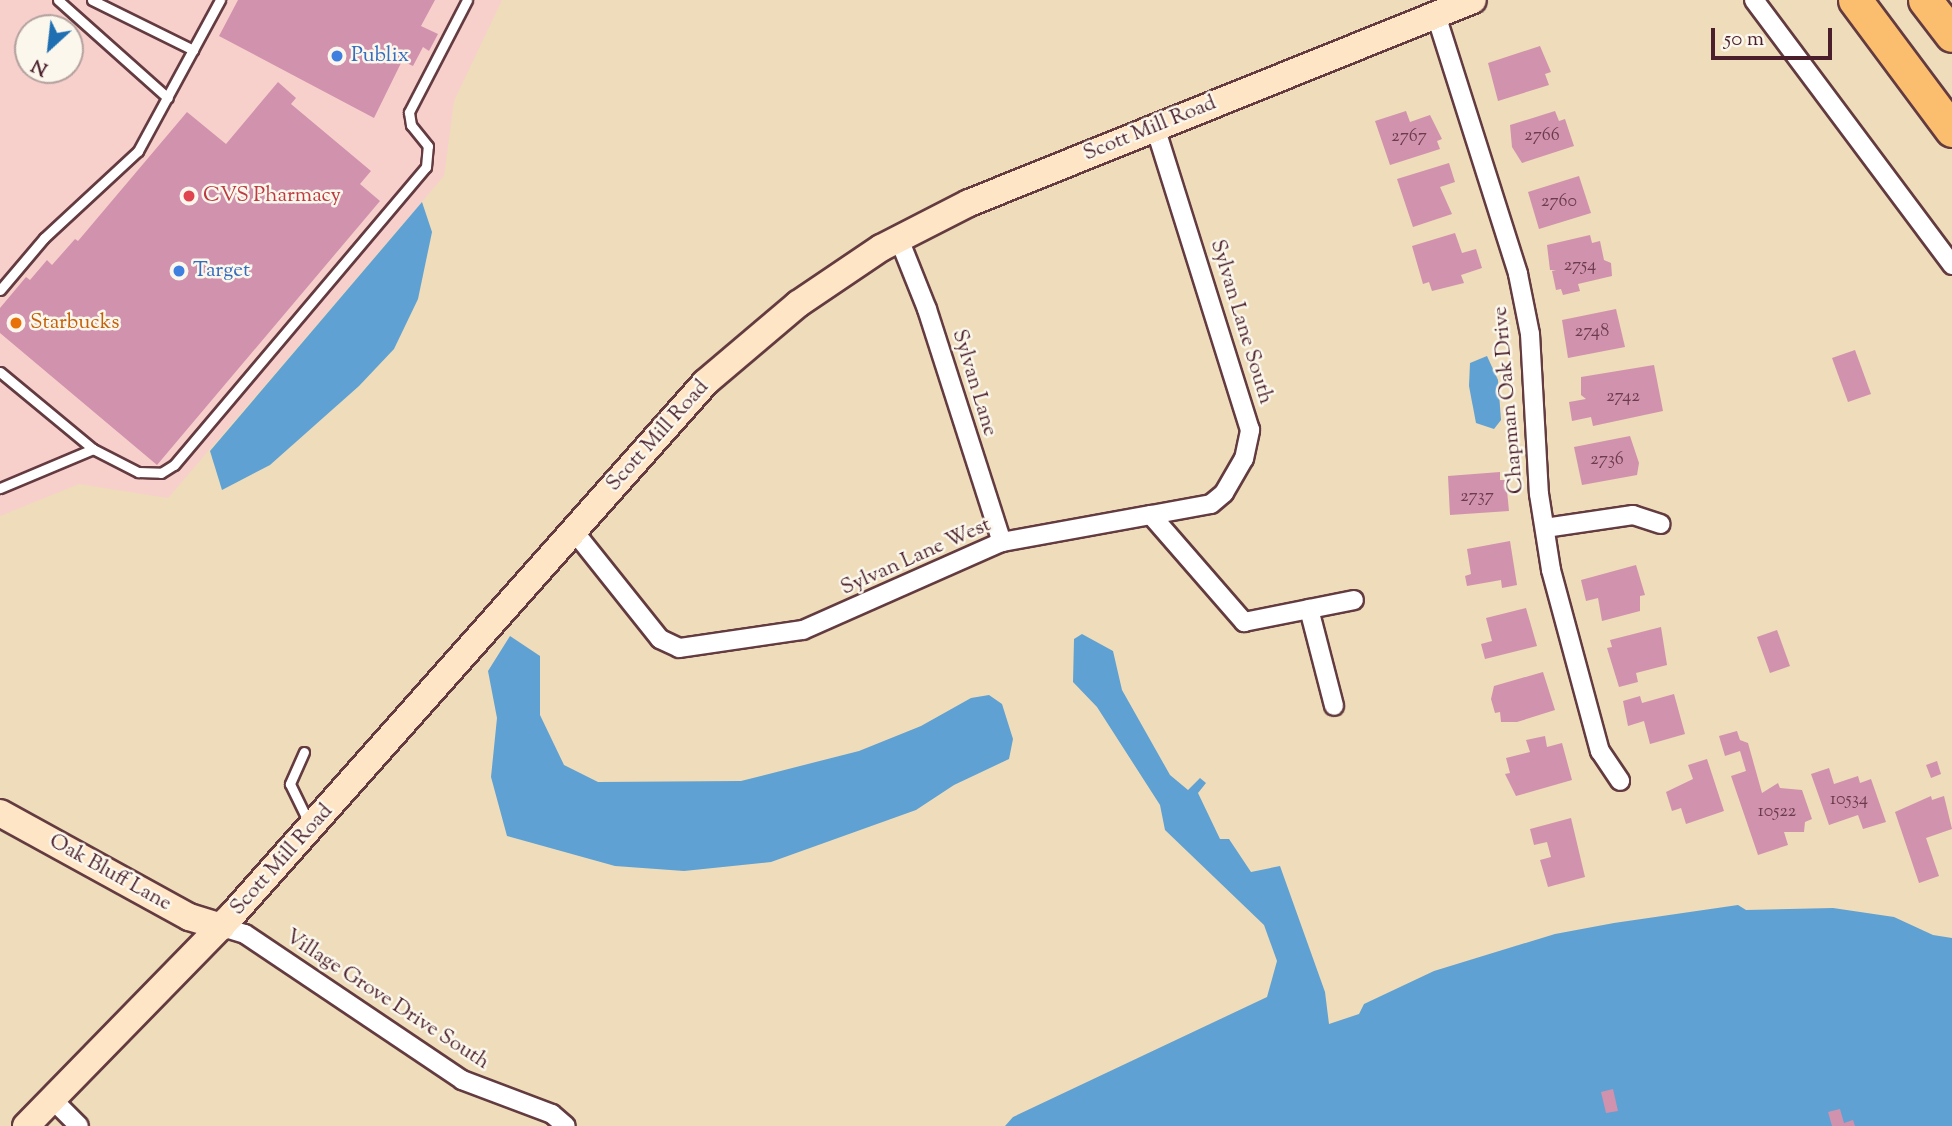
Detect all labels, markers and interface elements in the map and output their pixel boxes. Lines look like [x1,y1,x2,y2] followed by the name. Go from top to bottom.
[14,14,84,84] north arrow
[1714,14,1835,58] scale bar
[1724,25,1764,55] text: 50 m
[351,43,409,69] place label: Publix
[329,48,345,64] marker: Publix
[27,51,53,82] text: N
[1080,91,1220,167] street label: Scott Mill Road
[1524,125,1560,147] house number: 2766
[1391,126,1427,148] house number: 2767
[203,183,341,209] place label: CVS Pharmacy
[181,188,197,204] marker: CVS Pharmacy
[1541,191,1577,213] house number: 2760
[1204,237,1278,407] street label: Sylvan Lane South
[1564,255,1596,277] house number: 2754
[193,258,250,284] place label: Target
[171,263,187,279] marker: Target
[1488,305,1530,495] street label: Chapman Oak Drive
[30,310,119,336] place label: Starbucks
[8,315,24,331] marker: Starbucks
[1575,321,1609,343] house number: 2748
[946,327,1002,439] street label: Sylvan Lane
[601,375,715,497] street label: Scott Mill Road
[1606,386,1640,408] house number: 2742
[1590,449,1624,471] house number: 2736
[1460,486,1494,508] house number: 2737
[837,513,995,601] street label: Sylvan Lane West
[1830,789,1868,811] house number: 10534
[225,799,339,921] street label: Scott Mill Road
[1758,801,1796,823] house number: 10522
[44,829,176,917] street label: Oak Bluff Lane
[280,925,494,1075] street label: Village Grove Drive South

